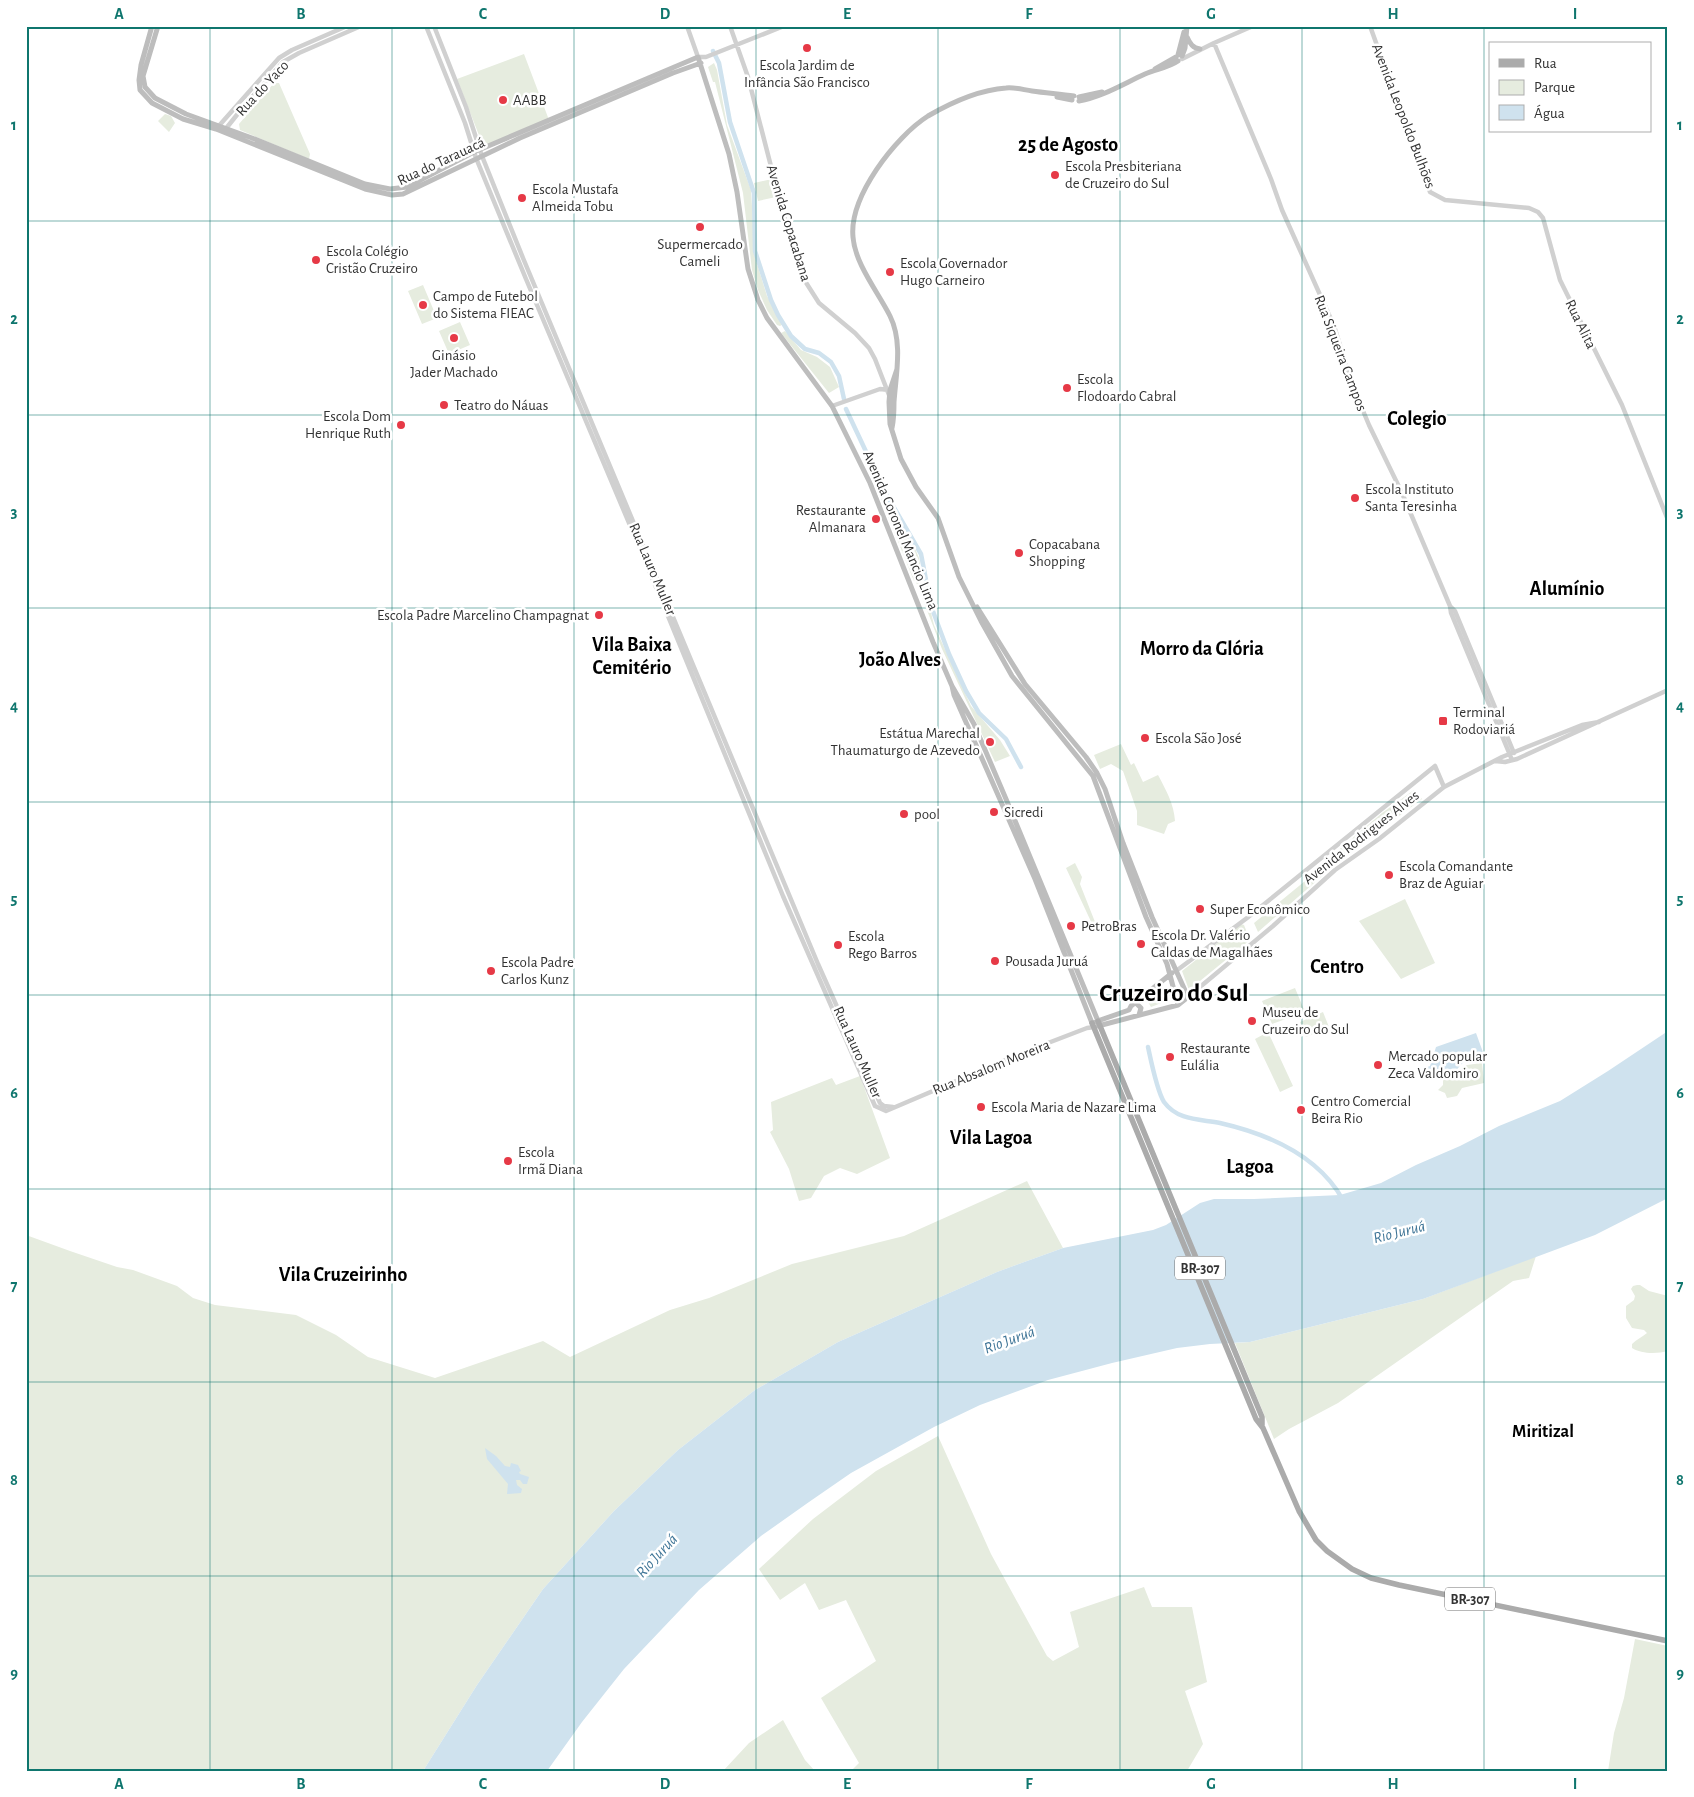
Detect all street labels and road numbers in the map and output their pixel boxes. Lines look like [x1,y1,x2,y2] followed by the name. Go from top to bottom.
[1369,42,1438,191] street label: Avenida Leopoldo Bulhões
[233,58,292,119] street label: Rua do Yaco
[395,135,487,188] street label: Rua do Tarauacá
[764,163,813,283] street label: Avenida Copacabana
[1312,293,1370,413] street label: Rua Siqueira Campos
[1562,297,1599,351] street label: Rua Alita
[860,448,941,612] street label: Avenida Coronel Mancio Lima
[626,521,679,618] street label: Rua Lauro Muller
[1301,788,1422,887] street label: Avenida Rodrigues Alves
[831,1004,885,1101] street label: Rua Lauro Muller
[930,1037,1052,1098] street label: Rua Absalom Moreira
[1175,1256,1225,1280] road number: BR-307
[1445,1588,1495,1610] road number: BR-307

